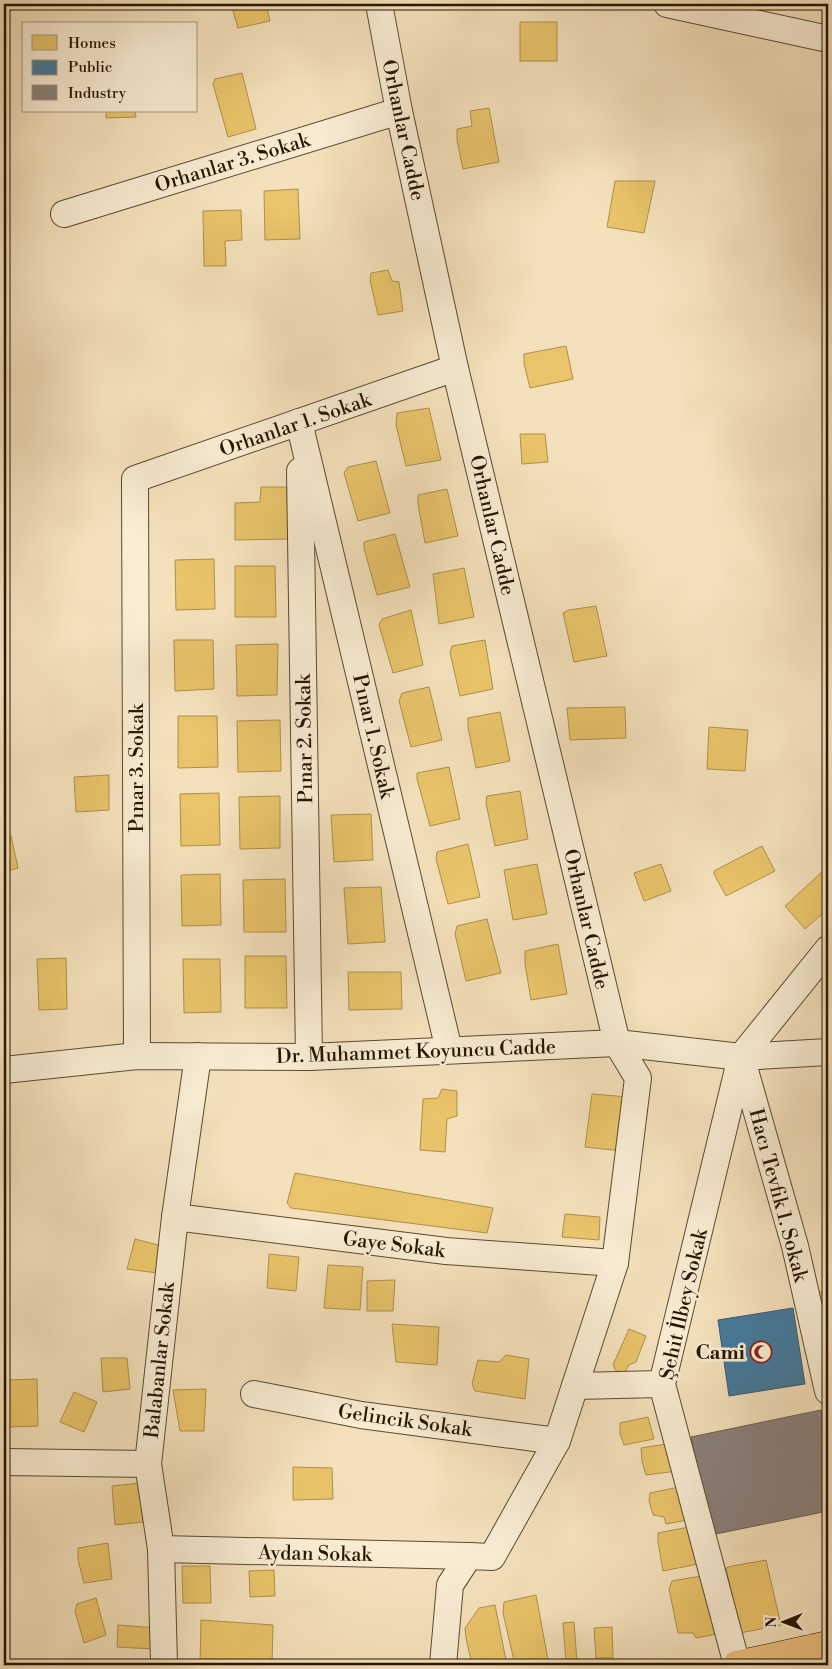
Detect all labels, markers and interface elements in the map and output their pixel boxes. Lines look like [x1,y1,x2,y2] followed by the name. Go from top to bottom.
[22,22,198,112] legend
[68,34,116,53] text: Homes
[68,58,112,77] text: Public
[375,58,430,203] street label: Orhanlar Cadde
[68,84,127,103] text: Industry
[152,128,314,199] street label: Orhanlar 3. Sokak
[216,387,376,463] street label: Orhanlar 1. Sokak
[463,453,520,598] street label: Orhanlar Cadde
[292,672,319,804] street label: Pınar 2. Sokak
[346,672,399,803] street label: Pınar 1. Sokak
[125,702,150,833] street label: Pınar 3. Sokak
[557,847,614,992] street label: Orhanlar Cadde
[276,1035,556,1070] street label: Dr. Muhammet Koyuncu Cadde
[742,1106,813,1286] street label: Hacı Tevfik 1. Sokak
[654,1225,714,1382] street label: Şehit İlbey Sokak
[341,1227,448,1264] street label: Gaye Sokak
[140,1279,181,1440] street label: Balabanlar Sokak
[749,1340,773,1364] mosque icon: Cami
[695,1341,746,1366] place label: Cami
[336,1400,475,1443] street label: Gelincik Sokak
[257,1541,374,1568] street label: Aydan Sokak
[760,1596,810,1646] north arrow
[763,1617,781,1628] text: N

